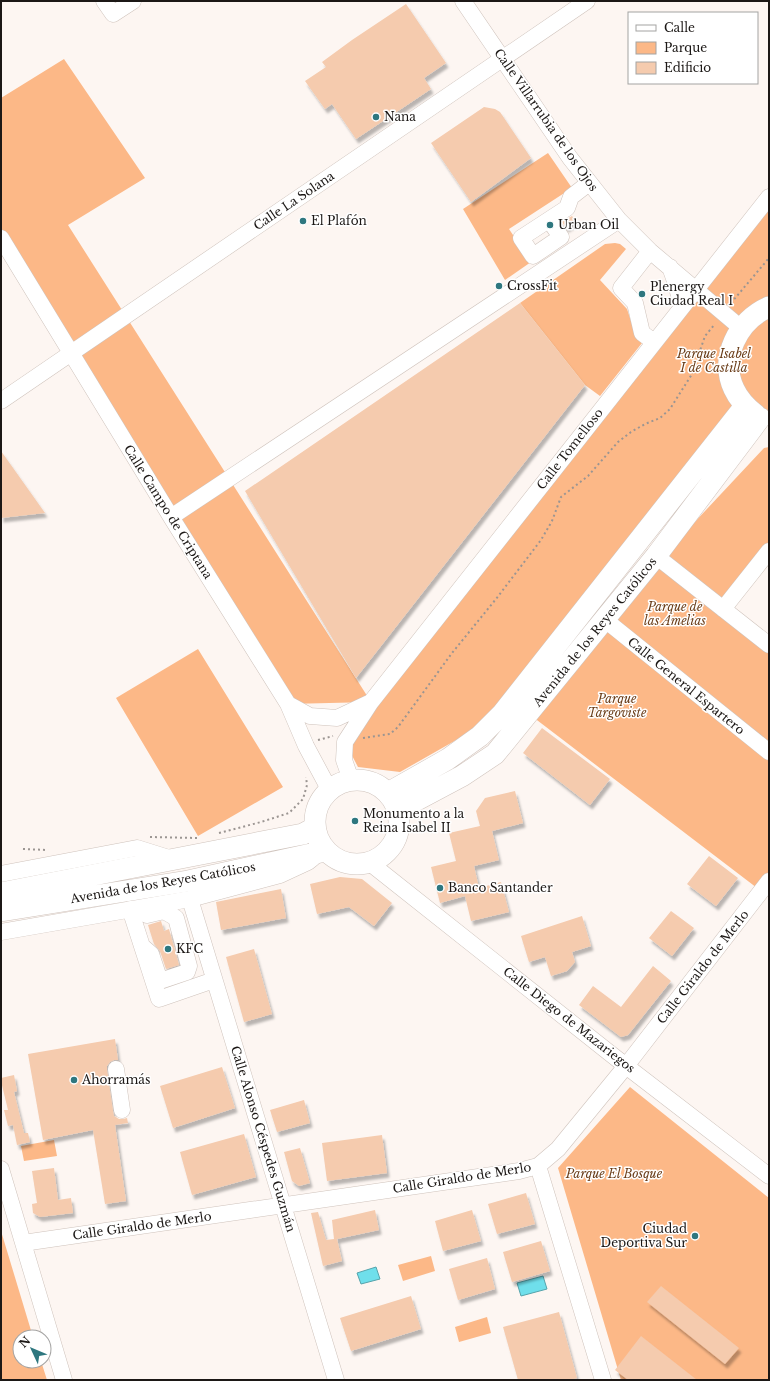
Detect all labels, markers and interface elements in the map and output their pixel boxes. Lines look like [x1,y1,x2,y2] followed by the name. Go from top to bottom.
[628,12,758,84] legend
[664,20,695,35] text: Calle
[664,40,707,55] text: Parque
[491,46,601,194] street label: Calle Villarrubia de los Ojos
[664,60,711,75] text: Edificio
[384,109,416,124] place label: Nana
[371,112,381,122] marker: Nana
[251,168,337,233] street label: Calle La Solana
[311,213,367,228] place label: El Plafón
[298,216,308,226] marker: El Plafón
[558,217,619,232] place label: Urban Oil
[545,220,555,230] marker: Urban Oil
[507,278,558,293] place label: CrossFit
[650,279,733,308] place label: Plenergy Ciudad Real I
[494,281,504,291] marker: CrossFit
[637,289,647,299] marker: Plenergy Ciudad Real I
[676,346,751,375] park label: Parque Isabel I de Castilla
[533,405,606,492] street label: Calle Tomelloso
[121,442,216,582] street label: Calle Campo de Criptana
[529,554,659,710] street label: Avenida de los Reyes Católicos
[644,599,706,628] park label: Parque de las Amelias
[625,634,748,738] street label: Calle General Espartero
[588,691,647,720] park label: Parque Targoviste
[363,806,465,835] place label: Monumento a la Reina Isabel II
[350,816,360,826] marker: Monumento a la Reina Isabel II
[68,859,257,906] street label: Avenida de los Reyes Católicos
[448,880,553,895] place label: Banco Santander
[435,883,445,893] marker: Banco Santander
[654,907,752,1027] street label: Calle Giraldo de Merlo
[176,941,203,956] place label: KFC
[163,944,173,954] marker: KFC
[500,964,638,1076] street label: Calle Diego de Mazariegos
[228,1044,299,1234] street label: Calle Alonso Céspedes Guzmán
[81,1072,150,1087] place label: Ahorramás
[69,1075,79,1085] marker: Ahorramás
[392,1159,532,1196] street label: Calle Giraldo de Merlo
[565,1166,663,1181] park label: Parque El Bosque
[71,1208,213,1243] street label: Calle Giraldo de Merlo
[601,1221,687,1250] place label: Ciudad Deportiva Sur
[690,1231,700,1241] marker: Ciudad Deportiva Sur
[12,1329,52,1369] north arrow
[16,1333,34,1351] text: N

